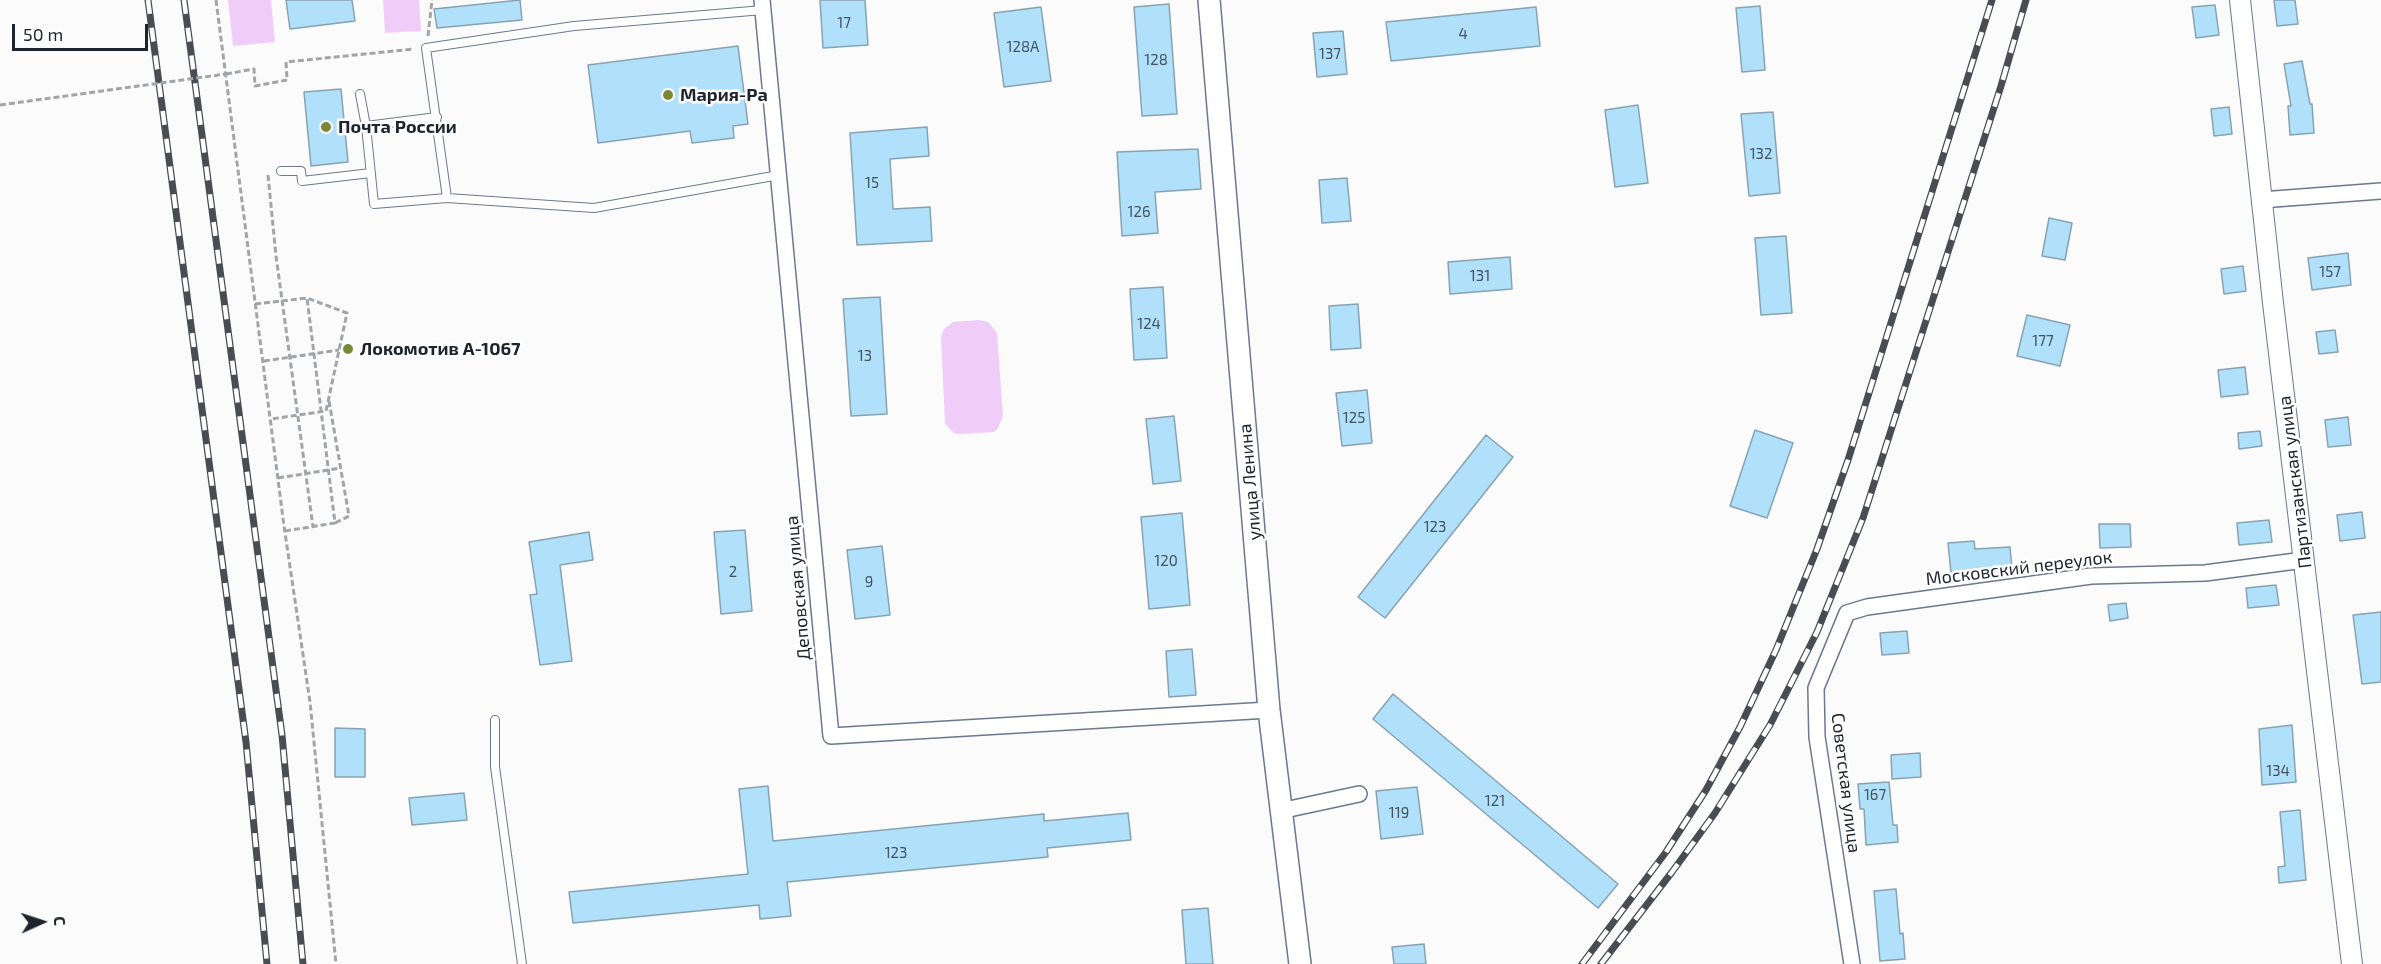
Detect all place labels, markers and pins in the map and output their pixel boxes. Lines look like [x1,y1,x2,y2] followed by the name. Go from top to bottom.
[680,84,768,106] place label: Мария-Ра
[661,88,675,102] marker: Мария-Ра
[338,116,457,138] place label: Почта России
[319,120,333,134] marker: Почта России
[360,338,521,360] place label: Локомотив А-1067
[341,342,355,356] marker: Локомотив А-1067

